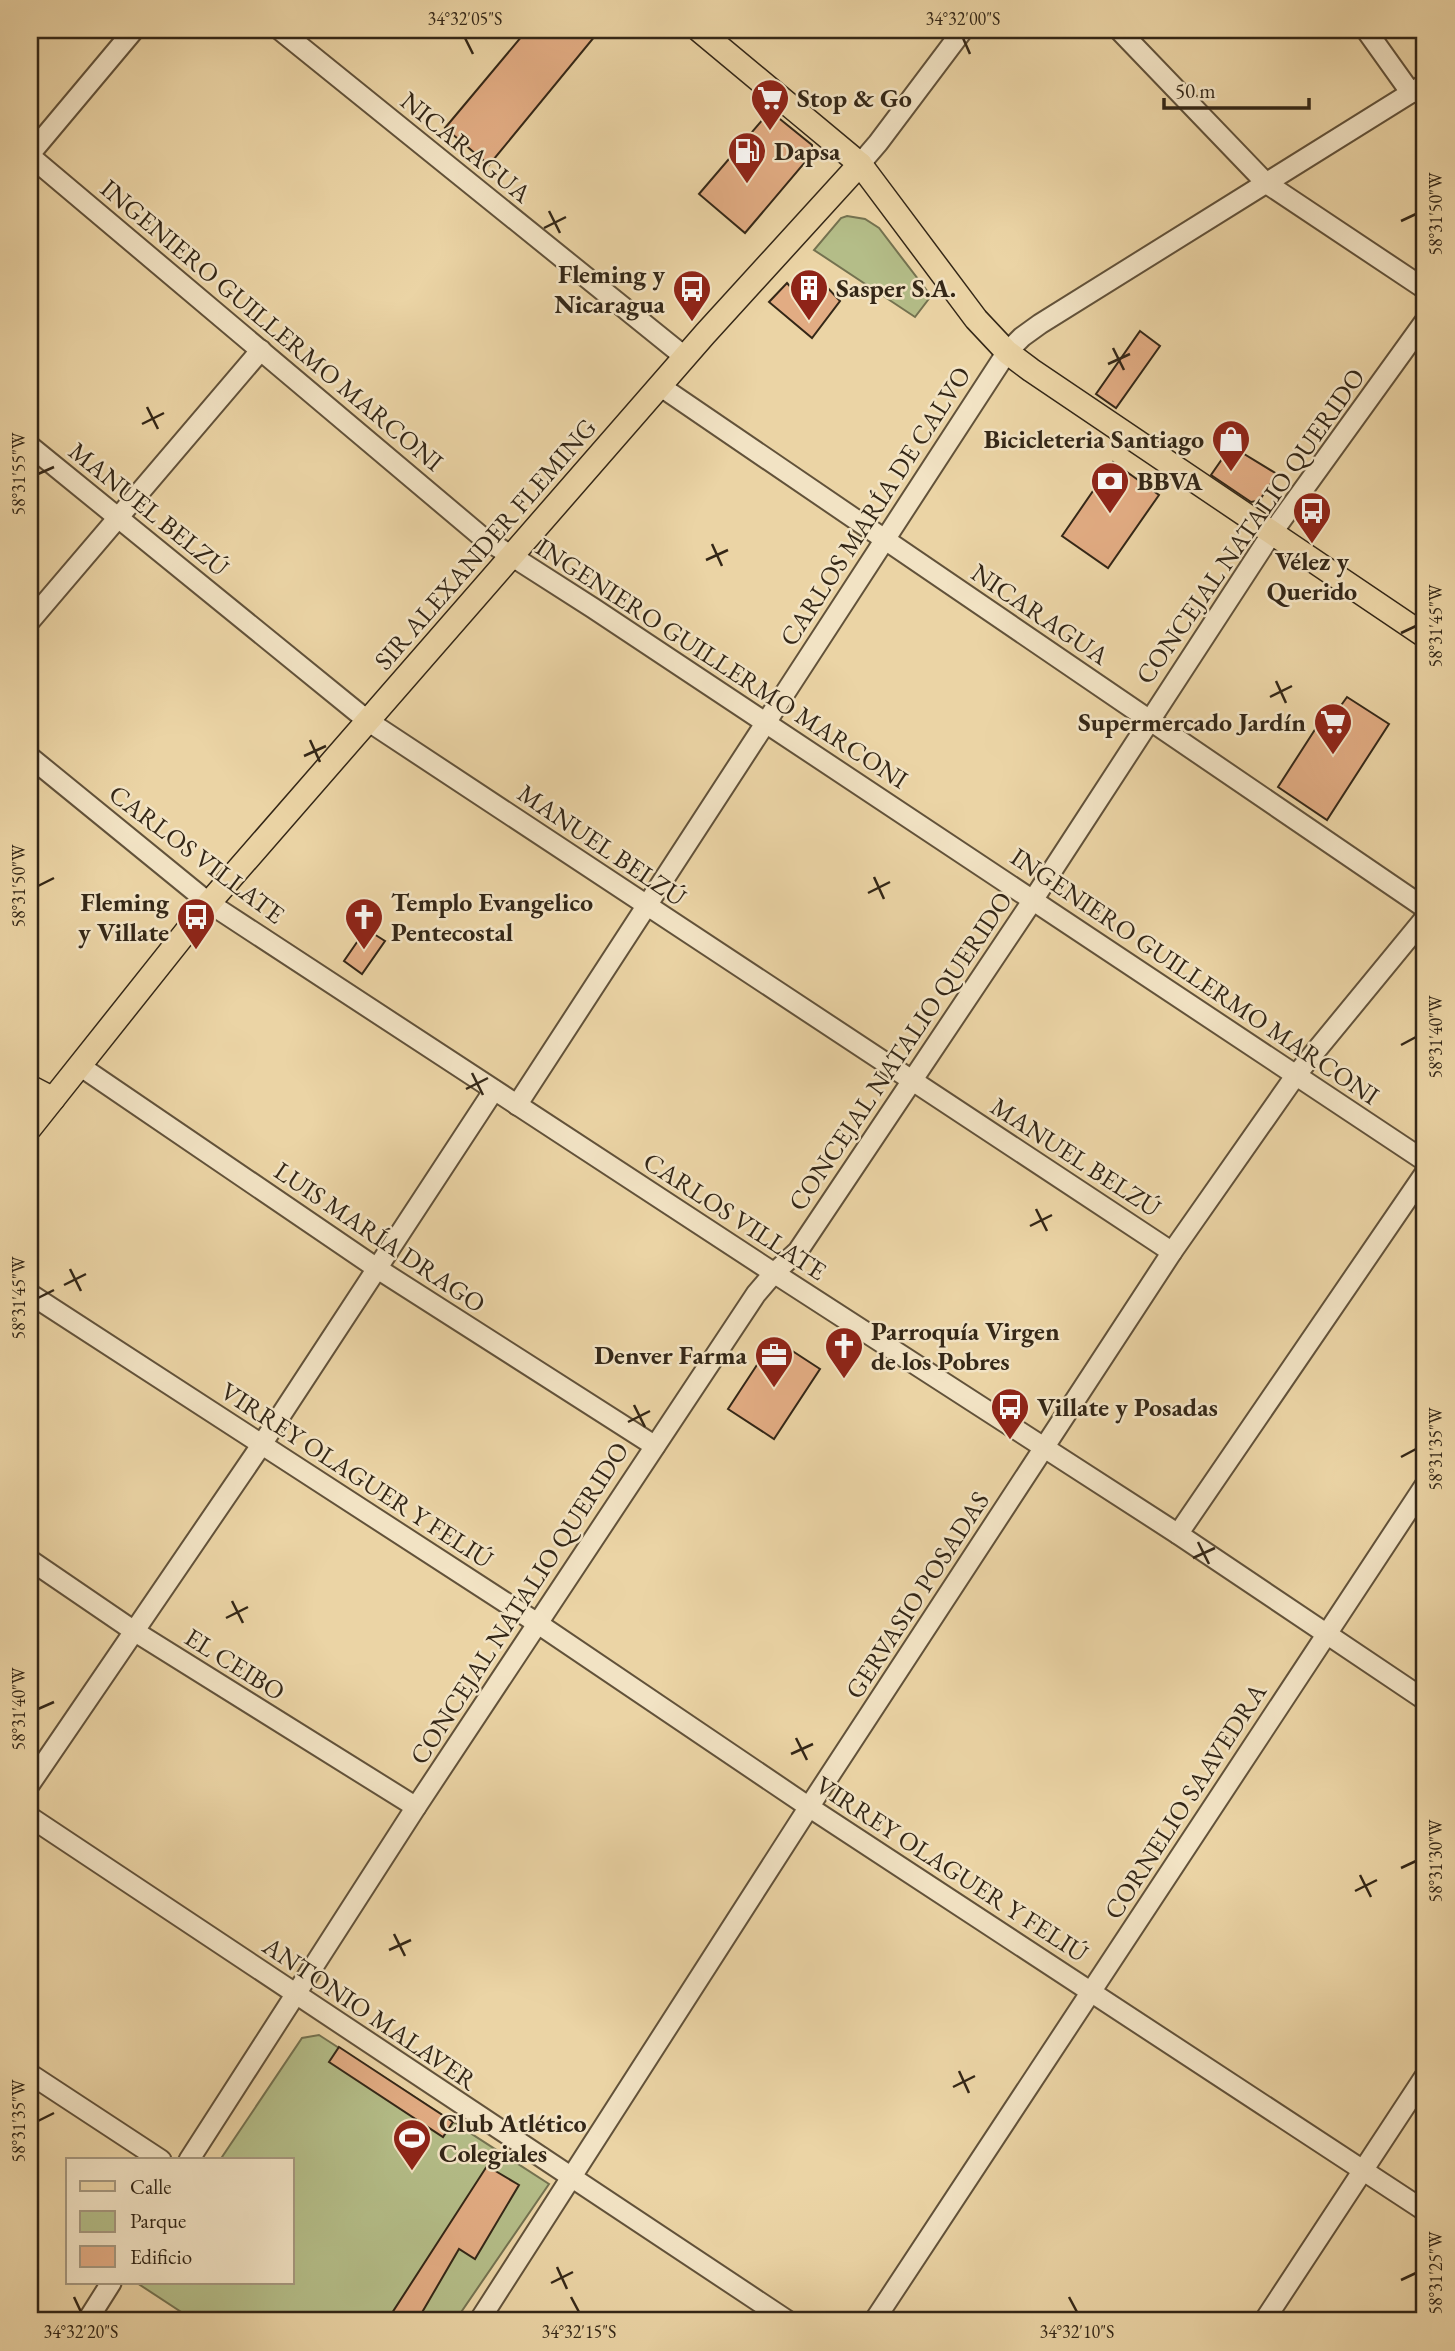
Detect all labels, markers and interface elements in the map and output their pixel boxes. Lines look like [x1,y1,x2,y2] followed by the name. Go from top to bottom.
[428,7,502,30] text: 34°32'05"S
[926,7,1000,30] text: 34°32'00"S
[1164,66,1310,110] scale bar
[749,77,791,132] supermarket icon: Stop & Go
[1175,77,1216,104] text: 50 m
[797,81,912,115] place label: Stop & Go
[394,84,539,211] street label: NICARAGUA
[726,130,768,185] fuel station icon: Dapsa
[774,134,841,168] place label: Dapsa
[94,171,451,479] street label: INGENIERO GUILLERMO MARCONI
[1424,172,1447,256] text: 58°31'50"W
[554,257,666,321] place label: Fleming y Nicaragua
[788,267,830,322] building icon: Sasper S.A.
[671,268,713,323] bus stop icon: Fleming y Nicaragua
[836,271,956,305] place label: Sasper S.A.
[772,360,978,652] street label: CARLOS MARÍA DE CALVO
[1128,361,1372,691] street label: CONCEJAL NATALIO QUERIDO
[366,411,604,677] street label: SIR ALEXANDER FLEMING
[1210,418,1252,473] shop icon: Bicicleteria Santiago
[984,422,1204,456] place label: Bicicleteria Santiago
[7,432,30,516] text: 58°31'55"W
[62,434,236,584] street label: MANUEL BELZÚ
[1089,460,1131,515] bank icon: BBVA
[1137,464,1203,498] place label: BBVA
[1291,490,1333,545] bus stop icon: Vélez y Querido
[529,530,915,796] street label: INGENIERO GUILLERMO MARCONI
[1267,544,1357,608] place label: Vélez y Querido
[965,556,1116,673] street label: NICARAGUA
[1424,584,1447,668] text: 58°31'45"W
[1312,701,1354,756] supermarket icon: Supermercado Jardín
[1078,705,1306,739] place label: Supermercado Jardín
[511,776,693,914] street label: MANUEL BELZÚ
[102,777,292,931] street label: CARLOS VILLATE
[1004,840,1386,1112] street label: INGENIERO GUILLERMO MARCONI
[7,844,30,928] text: 58°31'50"W
[78,885,170,949] place label: Fleming y Villate
[391,885,593,949] place label: Templo Evangelico Pentecostal
[780,885,1020,1217] street label: CONCEJAL NATALIO QUERIDO
[175,896,217,951] bus stop icon: Fleming y Villate
[343,896,385,951] church icon: Templo Evangelico Pentecostal
[1424,995,1447,1079] text: 58°31'40"W
[984,1089,1168,1225] street label: MANUEL BELZÚ
[637,1144,833,1288] street label: CARLOS VILLATE
[268,1154,492,1320] street label: LUIS MARÍA DRAGO
[7,1256,30,1340] text: 58°31'45"W
[871,1314,1060,1378] place label: Parroquía Virgen de los Pobres
[823,1325,865,1380] church icon: Parroquía Virgen de los Pobres
[753,1334,795,1389] office icon: Denver Farma
[594,1338,748,1372] place label: Denver Farma
[214,1374,500,1576] street label: VIRREY OLAGUER Y FELIÚ
[989,1386,1031,1441] bus stop icon: Villate y Posadas
[1037,1390,1218,1424] place label: Villate y Posadas
[1424,1407,1447,1491] text: 58°31'35"W
[402,1435,636,1771] street label: CONCEJAL NATALIO QUERIDO
[837,1485,997,1705] street label: GERVASIO POSADAS
[178,1620,292,1708] street label: EL CEIBO
[7,1667,30,1751] text: 58°31'40"W
[1096,1676,1275,1926] street label: CORNELIO SAAVEDRA
[809,1768,1095,1970] street label: VIRREY OLAGUER Y FELIÚ
[1424,1819,1447,1903] text: 58°31'30"W
[255,1928,484,2098] street label: ANTONIO MALAVER
[7,2079,30,2163] text: 58°31'35"W
[439,2106,587,2170] place label: Club Atlético Colegiales
[391,2117,433,2172] sports icon: Club Atlético Colegiales
[66,2158,294,2284] legend
[130,2173,172,2200] text: Calle
[130,2207,186,2234] text: Parque
[1424,2231,1447,2315] text: 58°31'25"W
[130,2243,192,2270] text: Edificio
[44,2320,118,2343] text: 34°32'20"S
[542,2320,616,2343] text: 34°32'15"S
[1040,2320,1114,2343] text: 34°32'10"S

